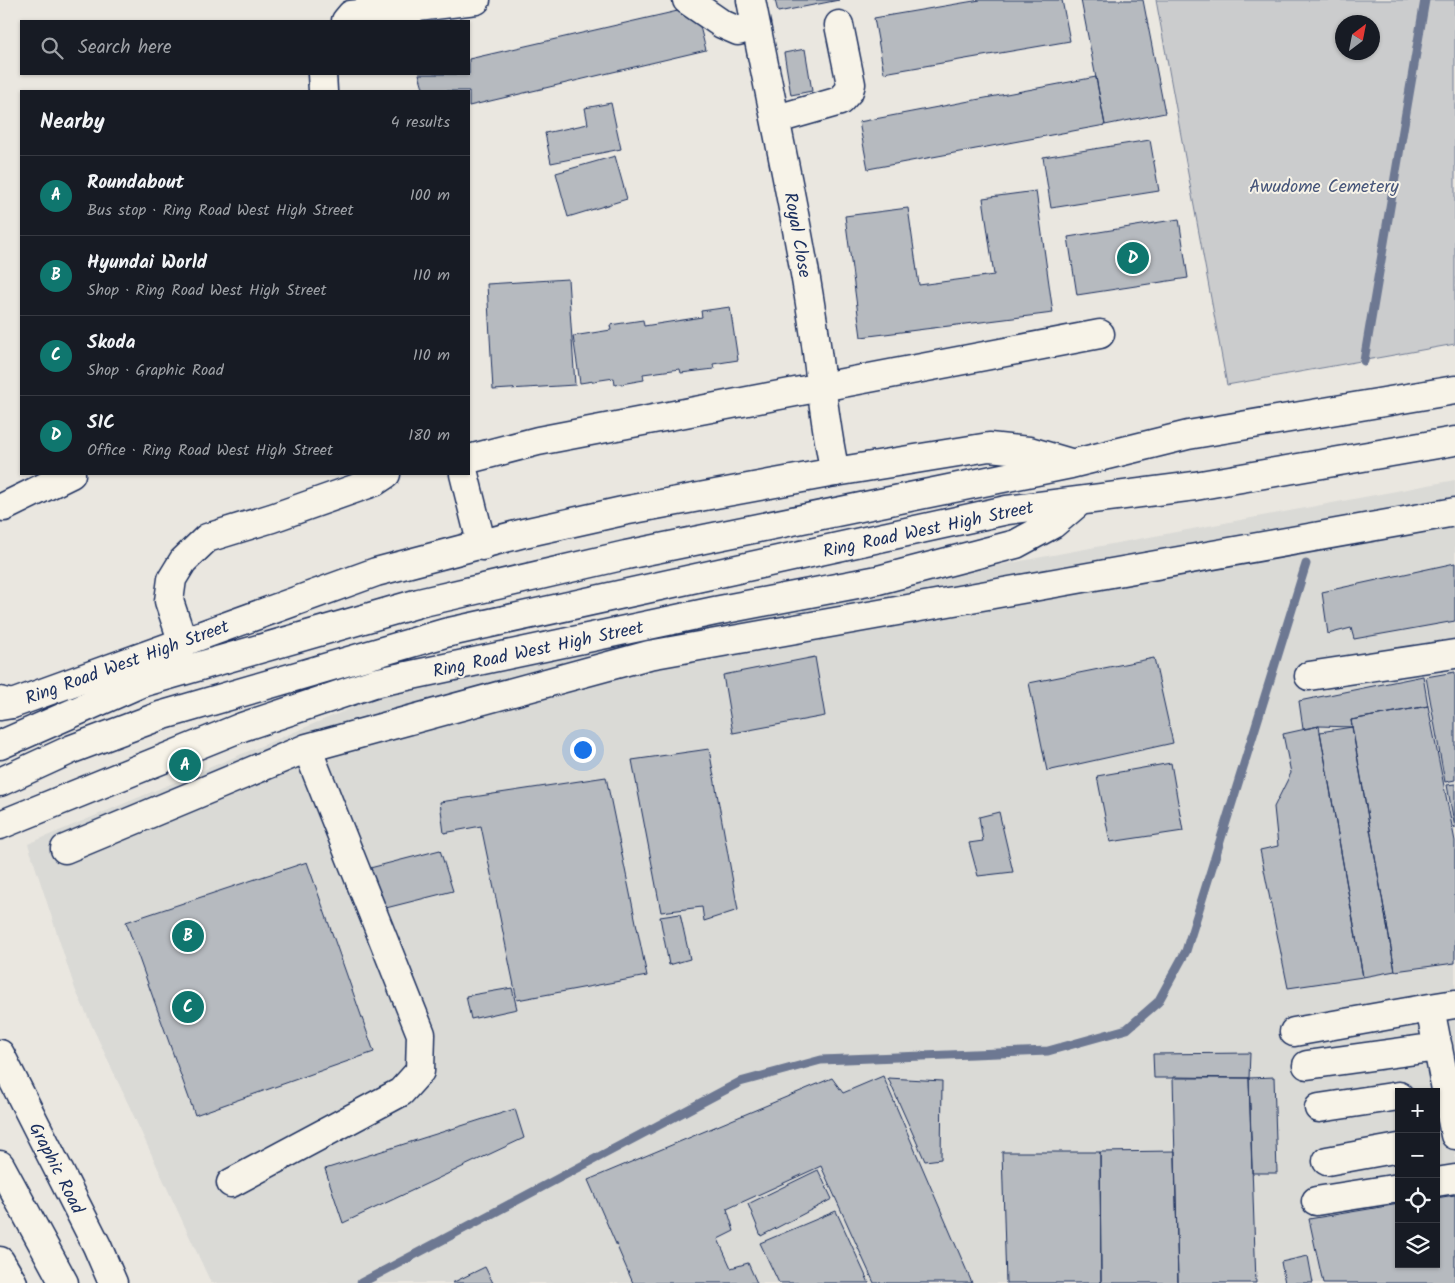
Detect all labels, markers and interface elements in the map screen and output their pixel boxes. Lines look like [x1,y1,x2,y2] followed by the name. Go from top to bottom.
[1335,15,1380,60] north arrow
[20,20,470,75] search box
[78,33,172,63] text: Search here
[38,34,66,62] icon: search
[40,106,105,139] text: Nearby
[391,110,450,135] text: 4 results
[87,168,184,198] text: Roundabout
[1249,173,1399,202] park label: Awudome Cemetery
[51,183,61,208] text: A
[410,183,450,208] text: 100 m
[775,190,818,280] street label: Royal Close
[87,198,354,223] text: Bus stop · Ring Road West High Street
[1117,239,1149,277] pin: D
[87,248,207,278] text: Hyundai World
[51,263,61,288] text: B
[413,263,450,288] text: 110 m
[87,278,327,303] text: Shop · Ring Road West High Street
[87,328,135,358] text: Skoda
[51,343,61,368] text: C
[413,343,450,368] text: 110 m
[87,358,224,383] text: Shop · Graphic Road
[87,408,115,438] text: SIC
[51,423,61,448] text: D
[408,423,450,448] text: 180 m
[87,438,333,463] text: Office · Ring Road West High Street
[820,494,1037,567] street label: Ring Road West High Street
[22,613,234,714] street label: Ring Road West High Street
[430,614,647,687] street label: Ring Road West High Street
[570,737,596,763] your location
[169,746,201,784] pin: A
[172,917,204,955] pin: B
[172,988,204,1026] pin: C
[1395,1088,1440,1268] map controls
[1395,1088,1440,1133] button: +
[20,1118,92,1220] street label: Graphic Road
[1395,1133,1440,1178] button: −
[1395,1178,1440,1223] button: locate
[1395,1223,1440,1268] button: layers

